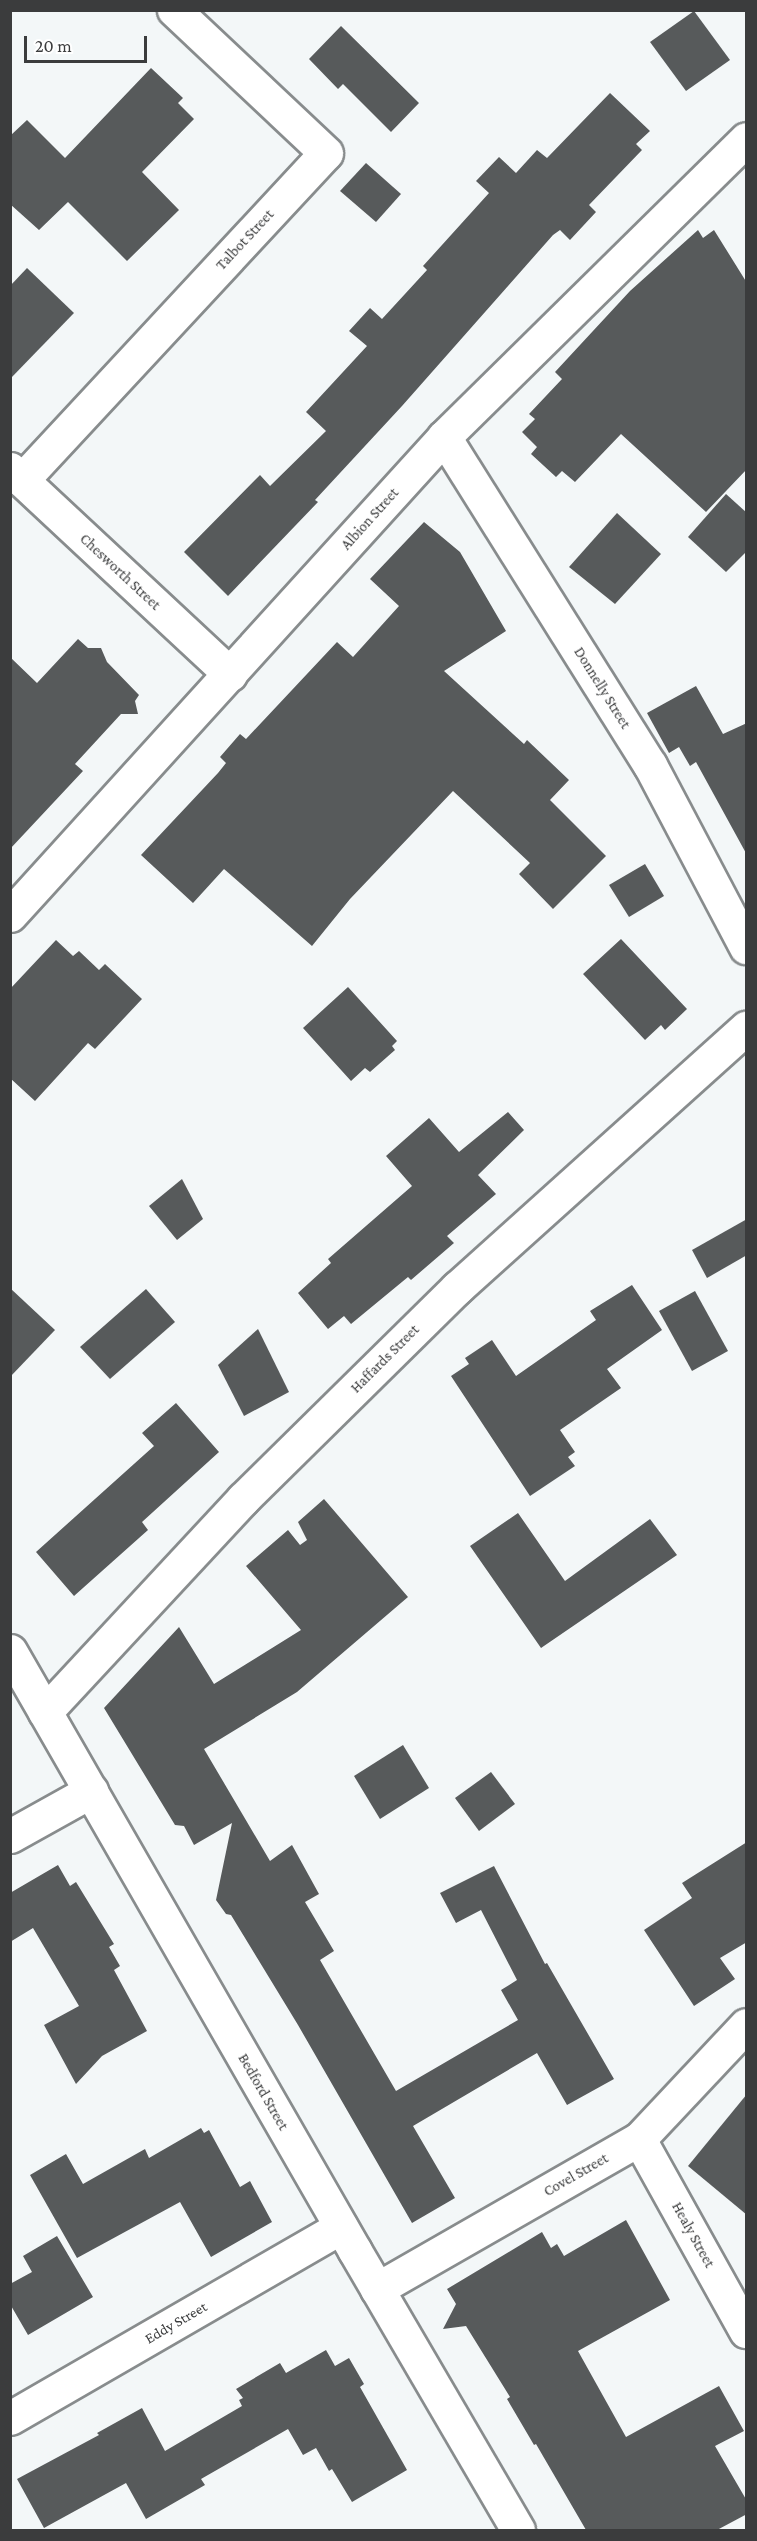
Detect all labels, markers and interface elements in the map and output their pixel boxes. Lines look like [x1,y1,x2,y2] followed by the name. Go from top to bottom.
[27,24,150,62] scale bar
[35,36,72,56] text: 20 m
[212,206,278,274] street label: Talbot Street
[337,484,403,554] street label: Albion Street
[76,530,164,614] street label: Chesworth Street
[570,644,634,732] street label: Donnelly Street
[347,1321,423,1397] street label: Haffards Street
[234,2051,292,2133] street label: Bedford Street
[541,2149,611,2201] street label: Covel Street
[668,2199,718,2271] street label: Healy Street
[142,2298,210,2348] street label: Eddy Street

